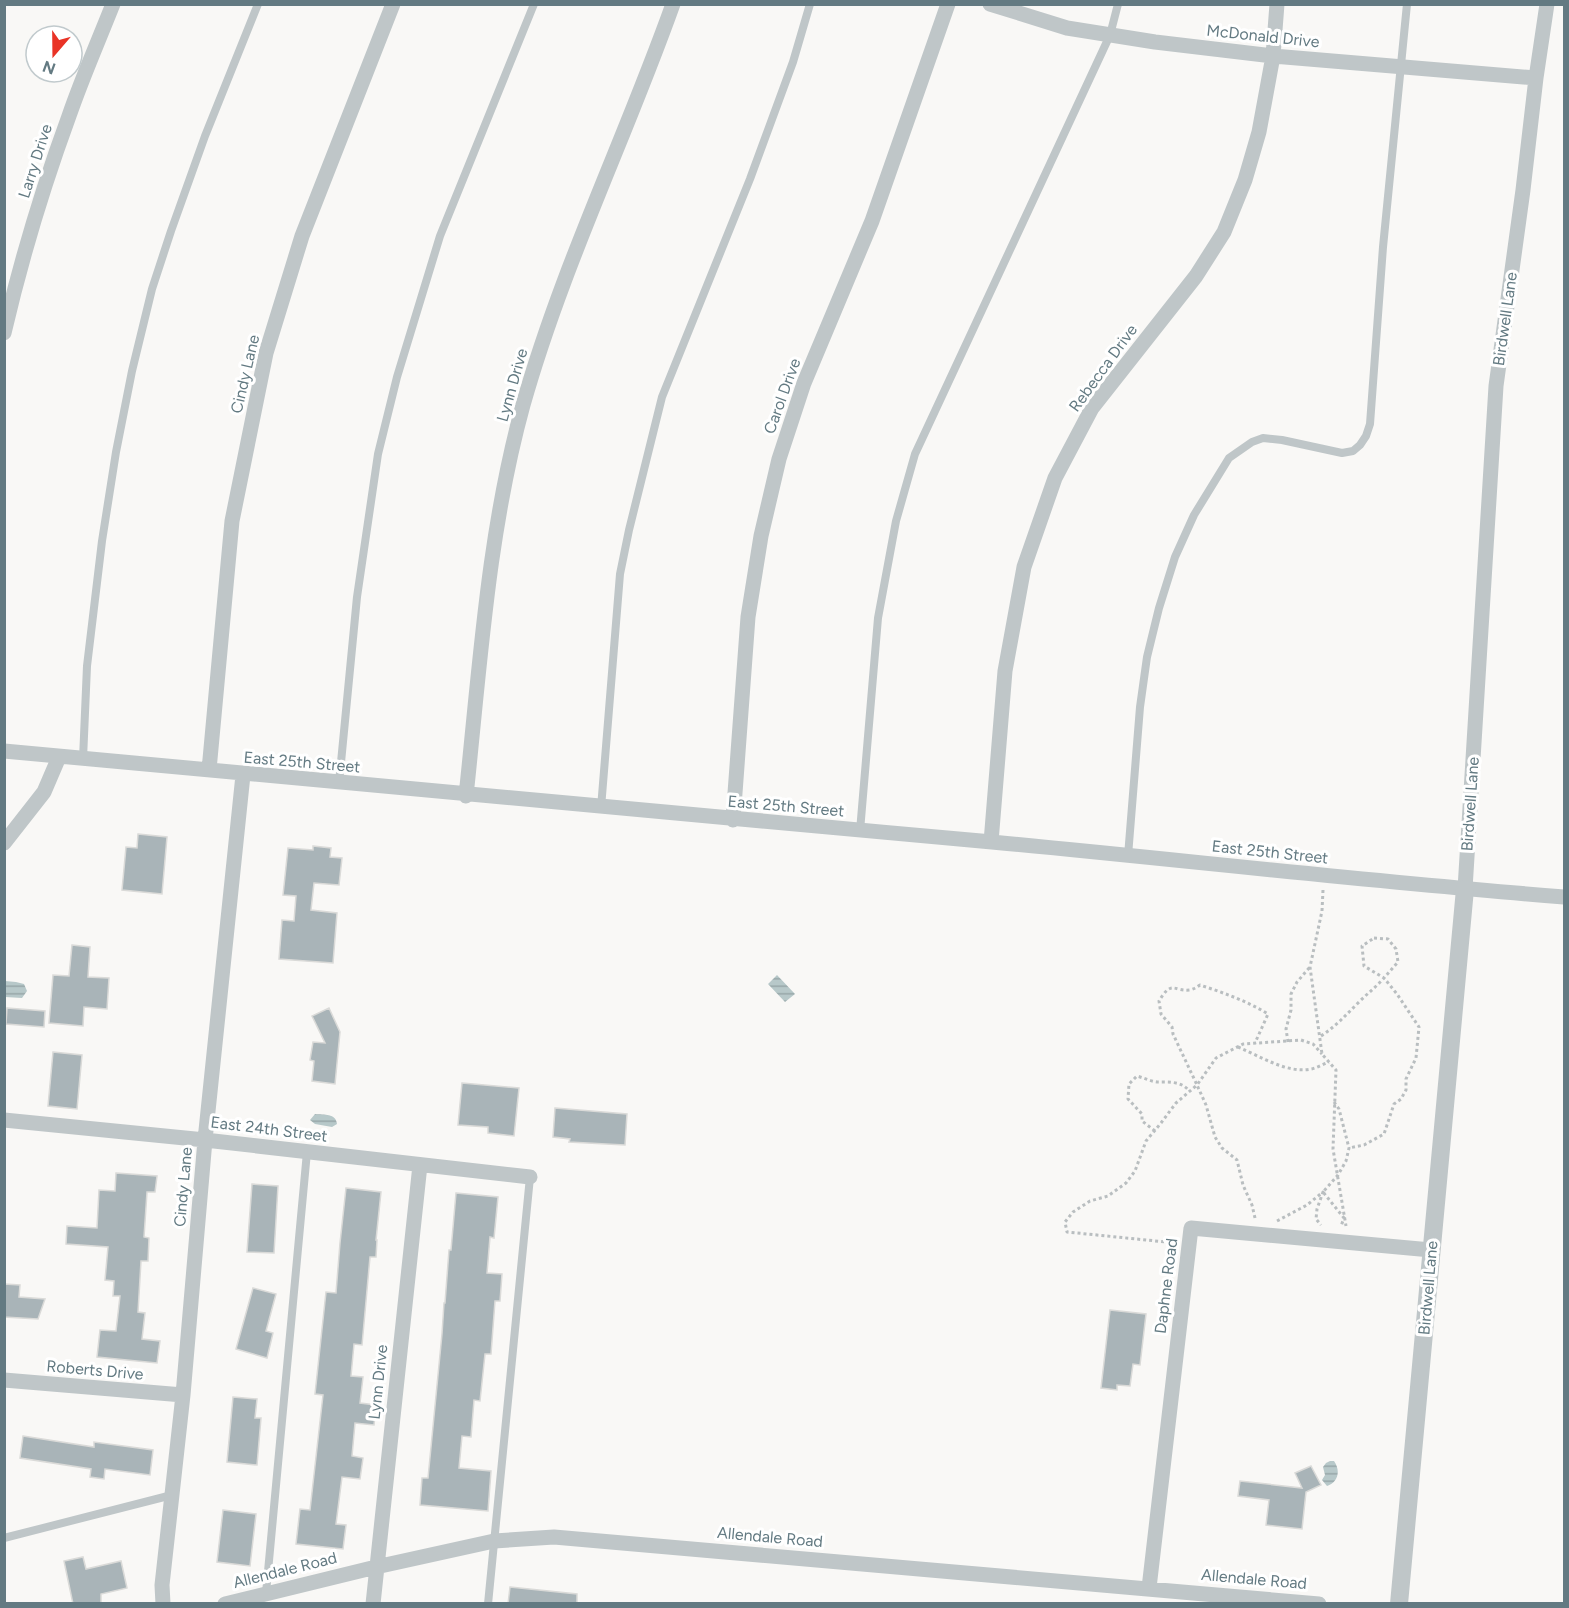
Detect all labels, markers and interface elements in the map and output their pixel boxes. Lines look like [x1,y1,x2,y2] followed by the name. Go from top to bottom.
[1206,21,1321,51] street label: McDonald Drive
[24,24,84,84] north arrow
[40,57,58,79] text: N
[14,121,56,200] street label: Larry Drive
[1489,271,1521,367] street label: Birdwell Lane
[1065,320,1141,415] street label: Rebecca Drive
[227,333,263,415] street label: Cindy Lane
[492,346,532,424] street label: Lynn Drive
[760,355,805,436] street label: Carol Drive
[243,747,361,777] street label: East 25th Street
[1457,756,1483,852] street label: Birdwell Lane
[727,791,845,821] street label: East 25th Street
[1211,836,1329,868] street label: East 25th Street
[209,1112,329,1146] street label: East 24th Street
[170,1146,196,1228] street label: Cindy Lane
[1151,1237,1181,1335] street label: Daphne Road
[1414,1240,1442,1336] street label: Birdwell Lane
[365,1343,391,1421] street label: Lynn Drive
[46,1356,145,1384] street label: Roberts Drive
[716,1523,824,1551] street label: Allendale Road
[231,1548,339,1592] street label: Allendale Road
[1200,1565,1308,1593] street label: Allendale Road

